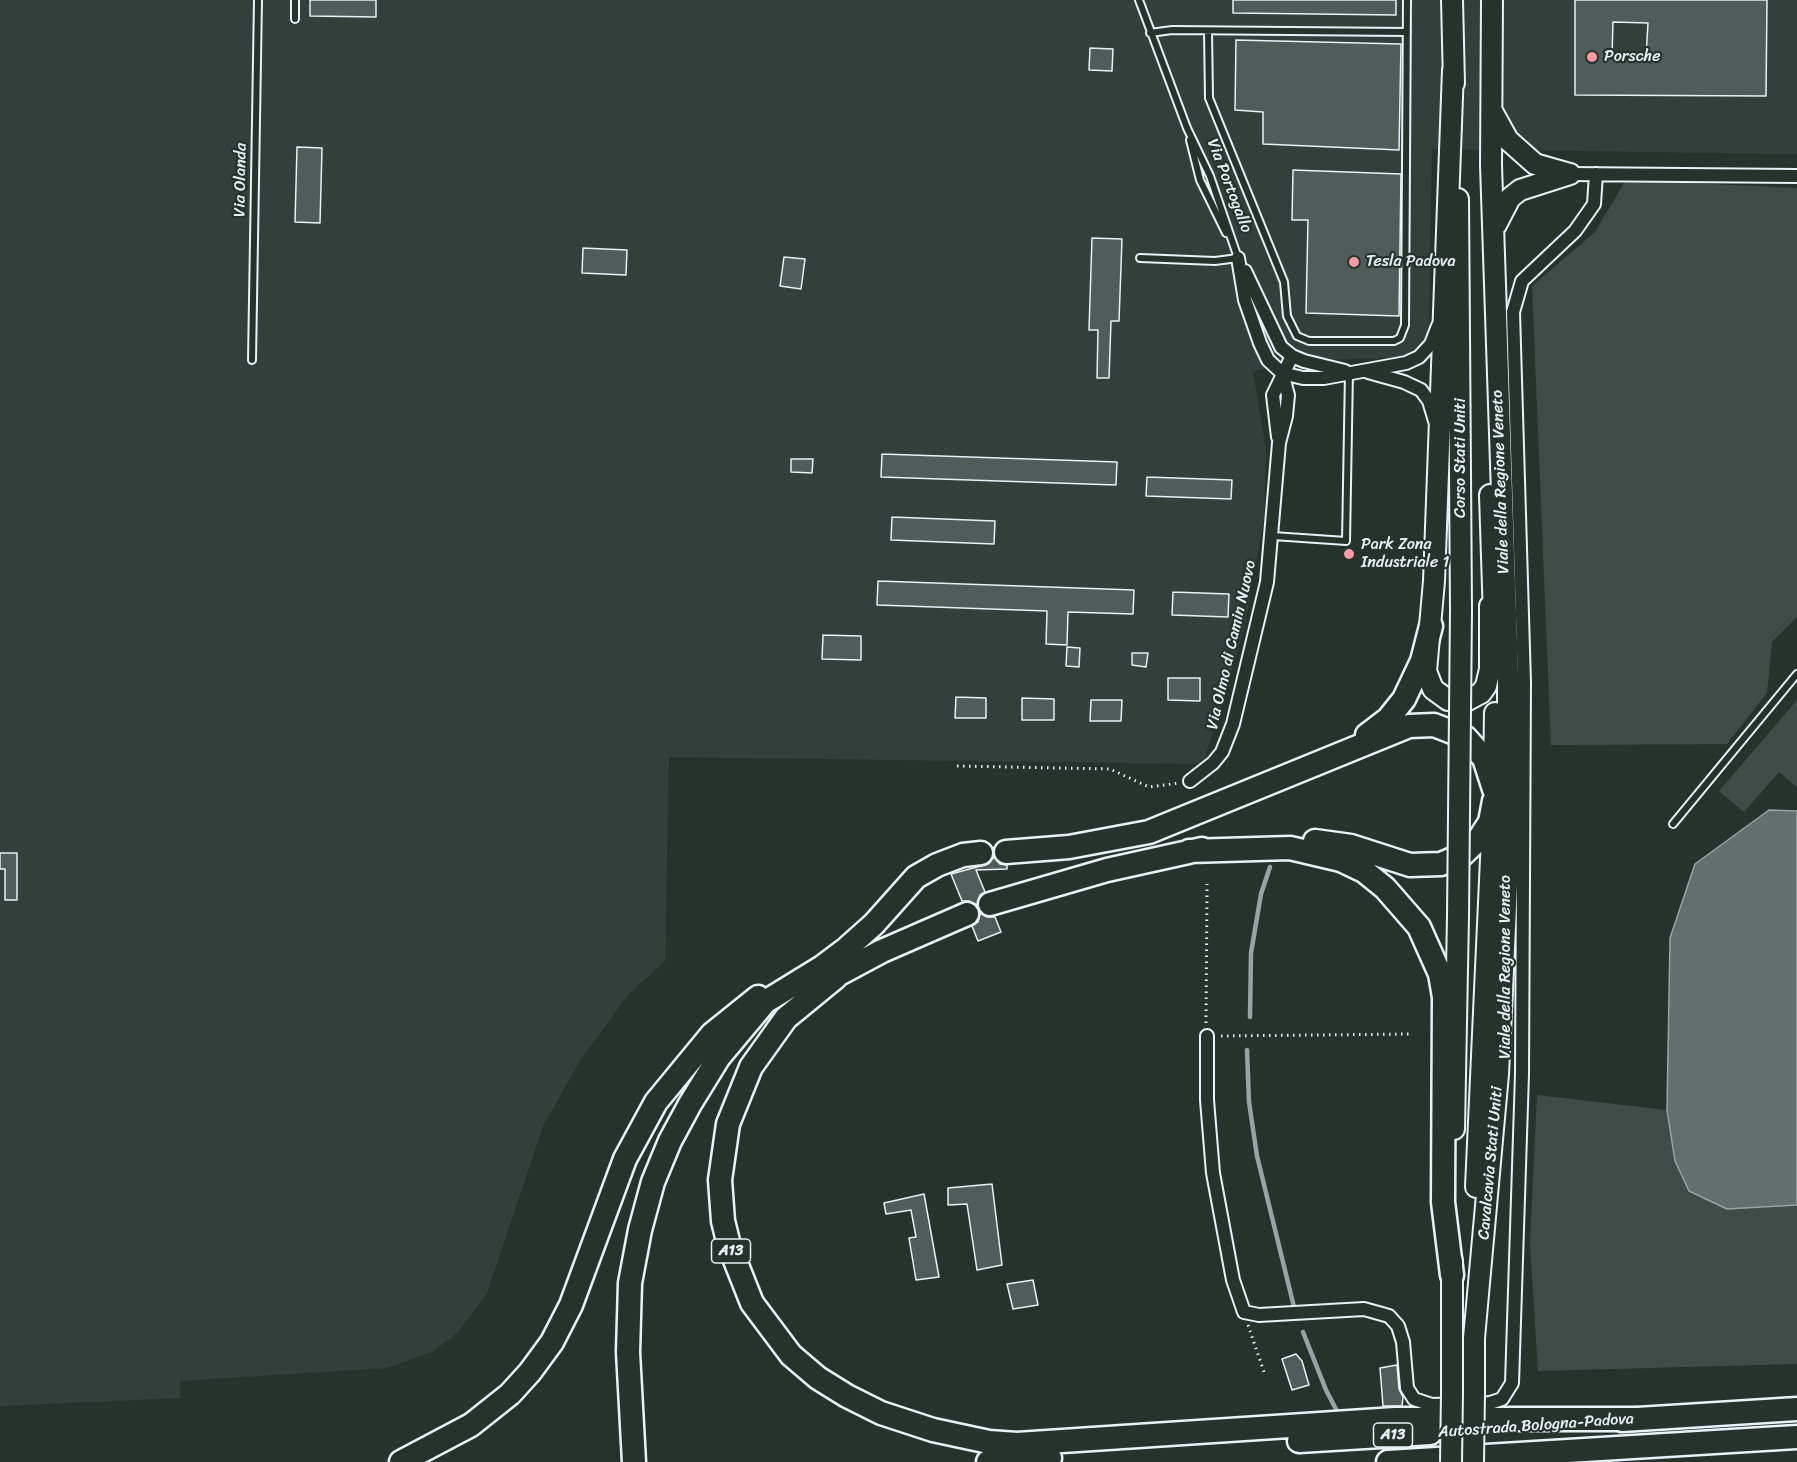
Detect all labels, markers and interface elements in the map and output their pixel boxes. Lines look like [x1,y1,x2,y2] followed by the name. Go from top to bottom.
[1604,47,1660,67] place label: Porsche
[1585,50,1599,64] marker: Porsche
[1202,136,1256,236] street label: Via Portogallo
[231,143,251,217] street label: Via Olanda
[1366,252,1456,272] place label: Tesla Padova
[1347,255,1361,269] marker: Tesla Padova
[1488,390,1514,574] street label: Viale della Regione Veneto
[1451,398,1471,518] street label: Corso Stati Uniti
[1361,535,1449,573] place label: Park Zona Industriale 1
[1342,547,1356,561] marker: Park Zona Industriale 1
[1203,558,1261,732] street label: Via Olmo di Camin Nuovo
[1496,875,1516,1059] street label: Viale della Regione Veneto
[1475,1086,1507,1240] street label: Cavalcavia Stati Uniti
[712,1239,750,1263] road number: A13
[1438,1410,1634,1442] street label: Autostrada Bologna-Padova
[1374,1423,1412,1447] road number: A13

